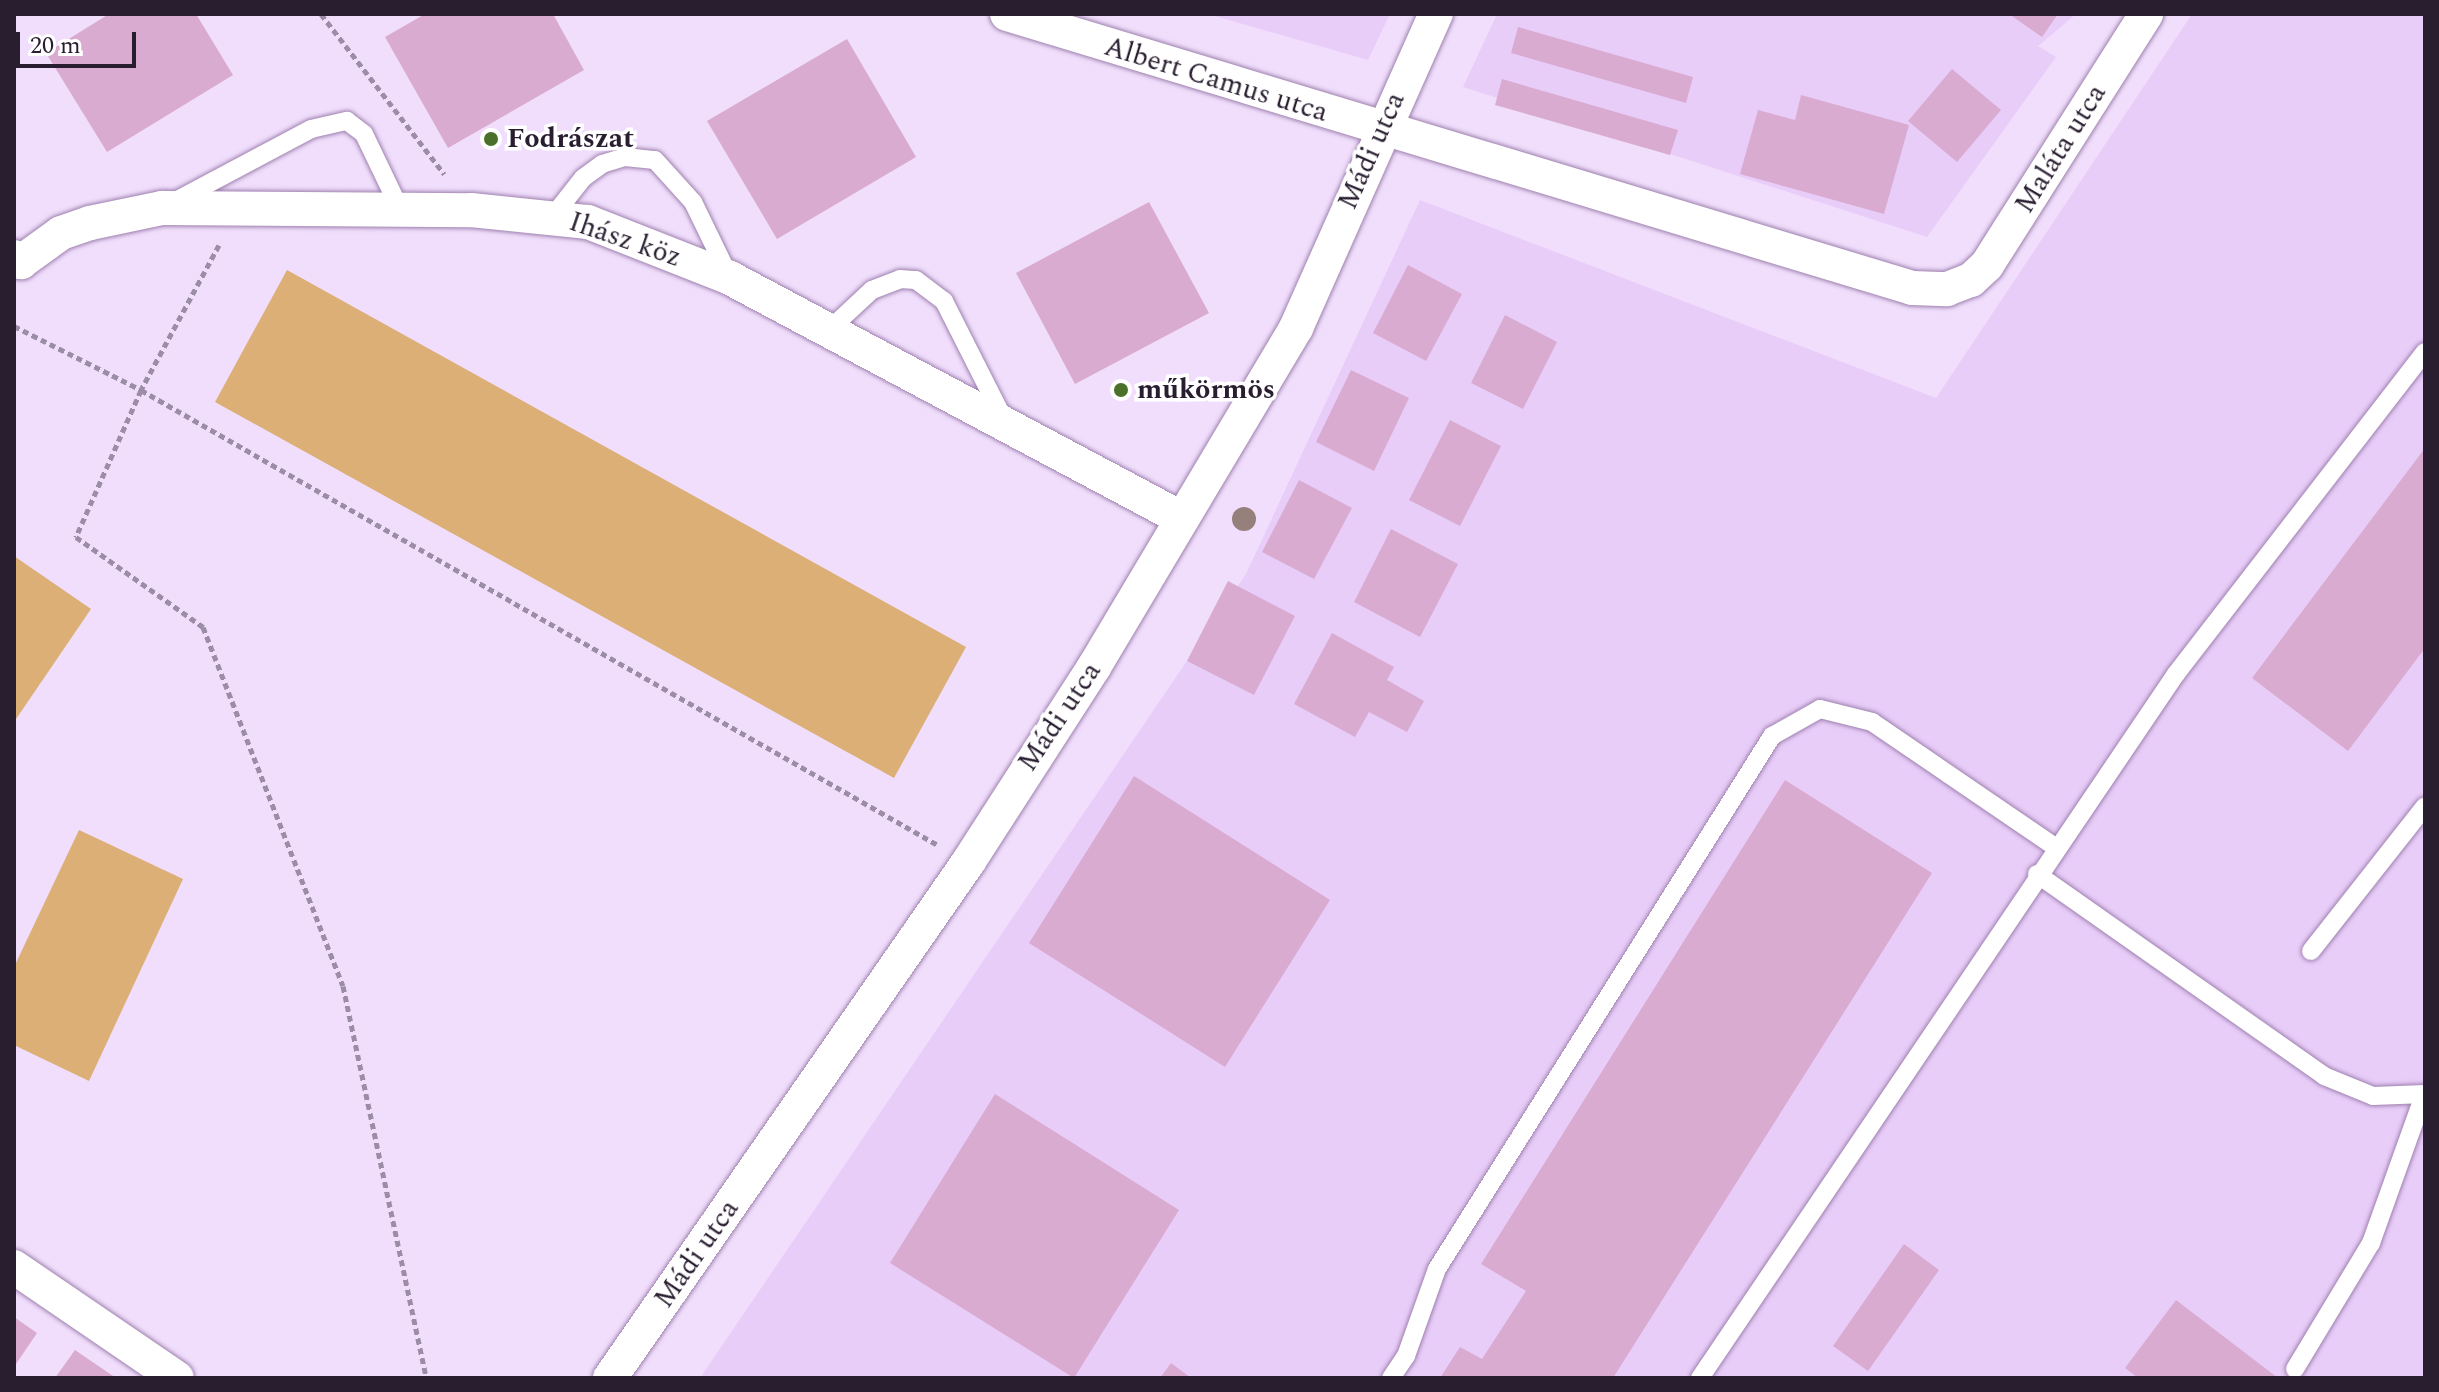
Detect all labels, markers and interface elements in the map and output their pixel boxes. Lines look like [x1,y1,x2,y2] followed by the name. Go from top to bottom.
[20,16,140,66] scale bar
[30,28,81,64] text: 20 m
[1100,30,1332,130] street label: Albert Camus utca
[2008,78,2114,220] street label: Maláta utca
[1331,87,1413,215] street label: Mádi utca
[507,122,634,156] place label: Fodrászat
[482,130,500,148] marker: Fodrászat
[564,205,686,275] street label: Ihász köz
[1137,373,1275,407] place label: műkörmös
[1112,381,1130,399] marker: műkörmös
[1011,656,1109,778] street label: Mádi utca
[647,1193,747,1315] street label: Mádi utca

